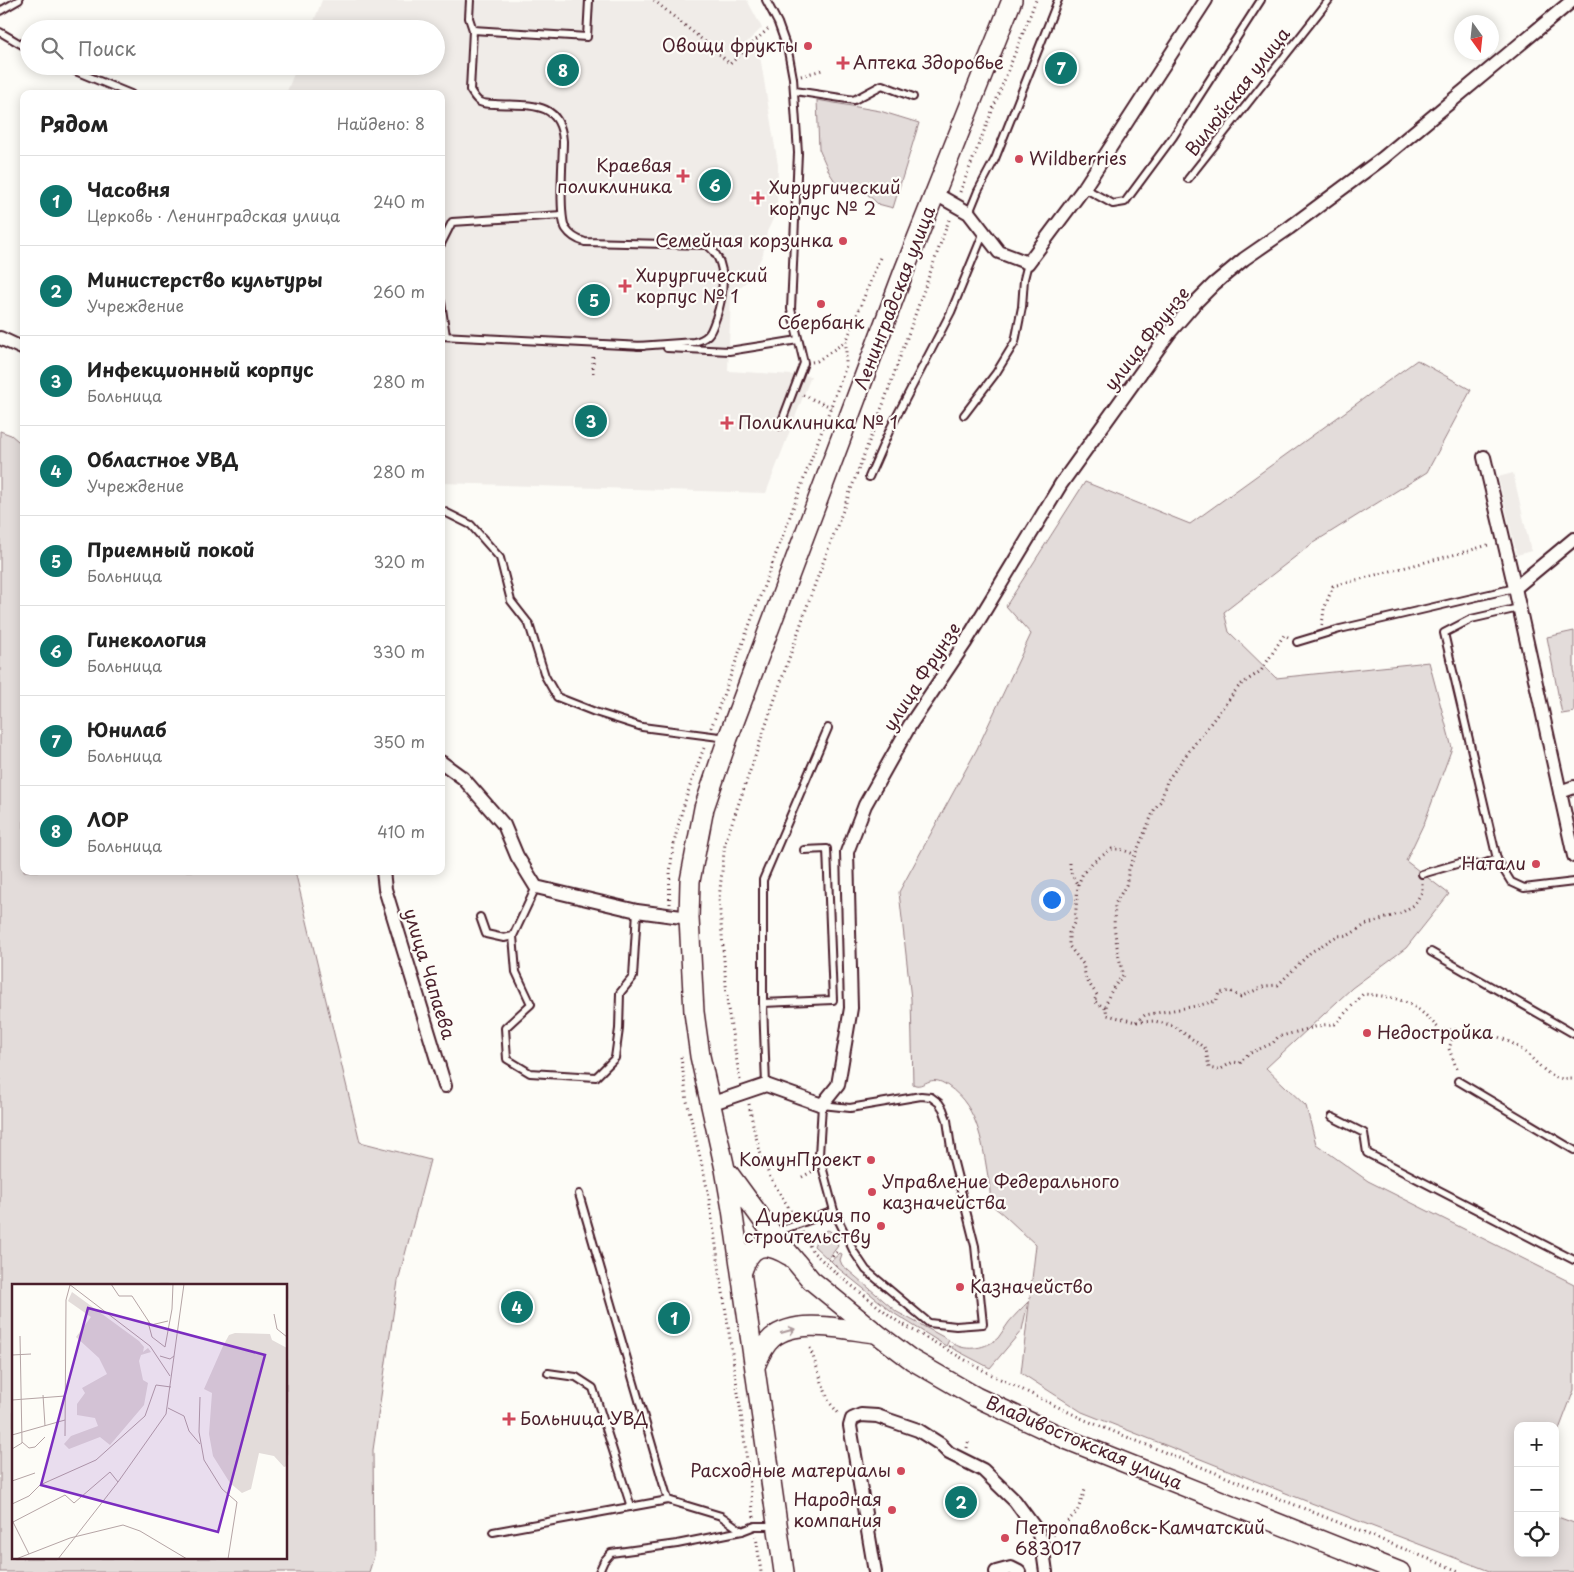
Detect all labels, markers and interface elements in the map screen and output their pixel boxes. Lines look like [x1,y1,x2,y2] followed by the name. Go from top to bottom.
[1454,15,1499,60] north arrow
[20,20,445,75] search box
[1178,20,1296,161] street label: Вилюйская улица
[662,31,798,58] place label: Овощи фрукты
[38,34,66,62] icon: search
[78,34,136,62] text: Поиск
[802,40,814,52] marker: Овощи фрукты
[853,48,1004,75] place label: Аптека Здоровье
[1045,49,1077,87] pin: 7
[547,51,579,89] pin: 8
[837,57,849,69] marker: Аптека Здоровье
[40,107,108,139] text: Рядом
[337,111,425,135] text: Найдено: 8
[1029,144,1127,171] place label: Wildberries
[557,151,673,199] place label: Краевая поликлиника
[1013,153,1025,165] marker: Wildberries
[699,166,731,204] pin: 6
[676,169,690,183] marker: Краевая поликлиника
[769,173,901,221] place label: Хирургический корпус № 2
[87,175,170,203] text: Часовня
[52,189,60,213] text: 1
[373,189,425,213] text: 240 m
[751,191,765,205] marker: Хирургический корпус № 2
[846,201,941,393] street label: Ленинградская улица
[87,203,340,227] text: Церковь · Ленинградская улица
[655,226,834,253] place label: Семейная корзинка
[837,235,849,247] marker: Семейная корзинка
[636,261,768,309] place label: Хирургический корпус № 1
[87,265,323,293] text: Министерство культуры
[50,279,62,303] text: 2
[373,279,425,303] text: 260 m
[618,279,632,293] marker: Хирургический корпус № 1
[578,281,610,319] pin: 5
[1097,281,1195,396] street label: улица Фрунзе
[87,293,184,317] text: Учреждение
[815,298,827,310] marker: Сбербанк
[778,308,865,335] place label: Сбербанк
[87,355,314,383] text: Инфекционный корпус
[51,369,61,393] text: 3
[373,369,425,393] text: 280 m
[87,383,162,407] text: Больница
[575,402,607,440] pin: 3
[738,408,898,435] place label: Поликлиника № 1
[720,416,734,430] marker: Поликлиника № 1
[87,445,238,473] text: Областное УВД
[51,459,61,483] text: 4
[373,459,425,483] text: 280 m
[87,473,184,497] text: Учреждение
[87,535,255,563] text: Приемный покой
[51,549,61,573] text: 5
[374,549,425,573] text: 320 m
[87,563,162,587] text: Больница
[875,616,966,736] street label: улица Фрунзе
[87,625,207,653] text: Гинекология
[50,639,62,663] text: 6
[372,639,425,663] text: 330 m
[87,653,162,677] text: Больница
[87,715,167,743] text: Юнилаб
[51,729,61,753] text: 7
[373,729,425,753] text: 350 m
[87,743,162,767] text: Больница
[87,805,129,833] text: ЛОР
[51,819,61,843] text: 8
[377,819,425,843] text: 410 m
[87,833,162,857] text: Больница
[1461,849,1526,876] place label: Натали
[1530,858,1542,870] marker: Натали
[1039,887,1065,913] your location
[398,905,463,1043] street label: улица Чапаева
[1377,1018,1494,1045] place label: Недостройка
[1361,1027,1373,1039] marker: Недостройка
[739,1145,861,1172] place label: КомунПроект
[865,1154,877,1166] marker: КомунПроект
[882,1167,1119,1215] place label: Управление Федерального казначейства
[866,1186,878,1198] marker: Управление Федерального казначейства
[744,1201,871,1249] place label: Дирекция по строительству
[875,1220,887,1232] marker: Дирекция по строительству
[970,1272,1093,1299] place label: Казначейство
[954,1281,966,1293] marker: Казначейство
[12,1284,288,1560] inset map
[501,1288,533,1326] pin: 4
[658,1299,690,1337] pin: 1
[780,1326,796,1335] one-way arrow
[982,1388,1188,1496] street label: Владивостокская улица
[520,1404,648,1431] place label: Больница УВД
[502,1412,516,1426] marker: Больница УВД
[1514,1422,1559,1557] map controls
[1514,1422,1559,1467] button: +
[690,1456,891,1483] place label: Расходные материалы
[895,1465,907,1477] marker: Расходные материалы
[1514,1467,1559,1512] button: −
[945,1483,977,1521] pin: 2
[793,1485,882,1533] place label: Народная компания
[886,1504,898,1516] marker: Народная компания
[1514,1512,1559,1557] button: locate
[1015,1513,1265,1561] place label: Петропавловск-Камчатский 683017
[999,1532,1011,1544] marker: Петропавловск-Камчатский 683017

